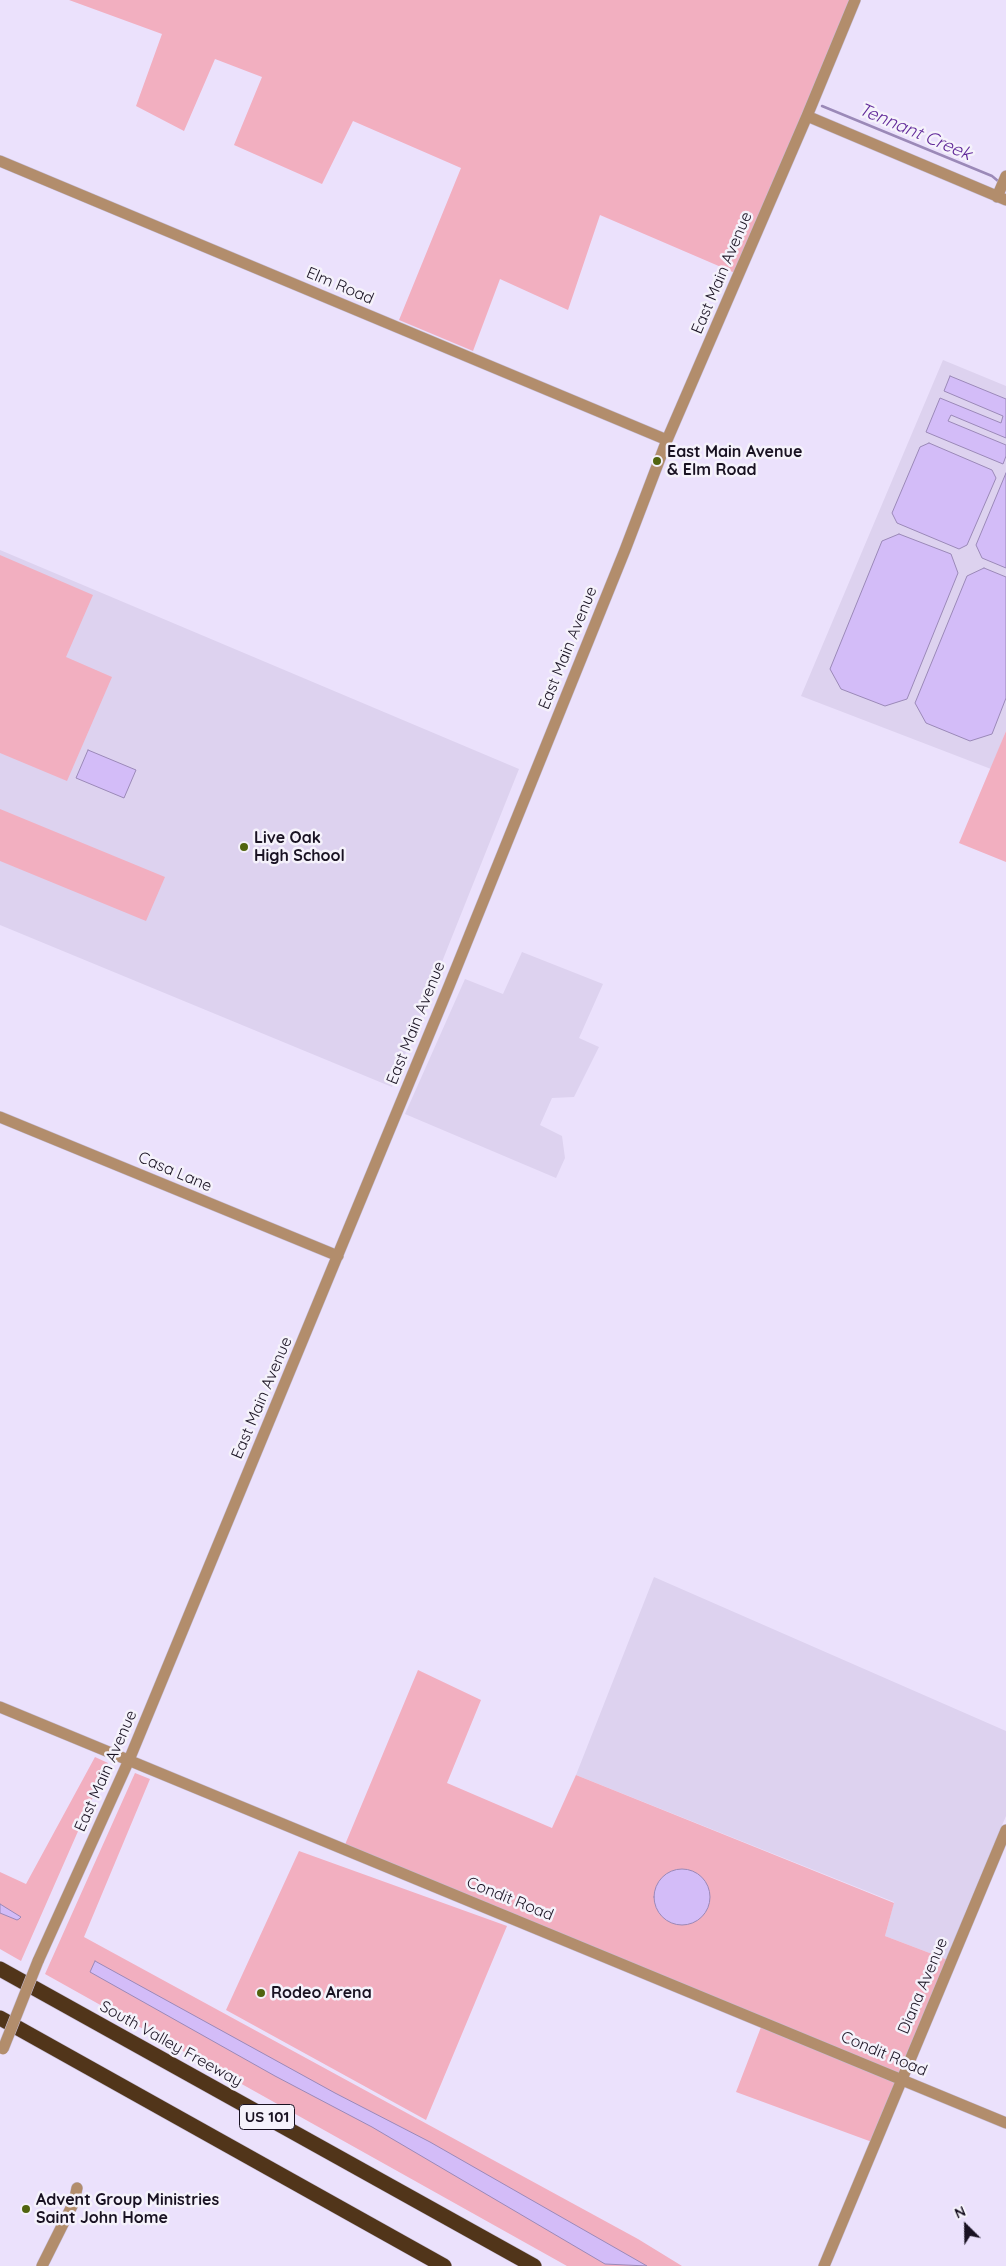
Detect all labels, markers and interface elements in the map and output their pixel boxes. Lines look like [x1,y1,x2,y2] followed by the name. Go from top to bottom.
[855,99,975,165] water label: Tennant Creek
[688,209,756,337] street label: East Main Avenue
[303,263,377,309] street label: Elm Road
[667,442,802,480] place label: East Main Avenue & Elm Road
[651,455,663,467] marker: East Main Avenue & Elm Road
[535,584,601,712] street label: East Main Avenue
[254,828,345,866] place label: Live Oak High School
[238,841,250,853] marker: Live Oak High School
[383,959,449,1087] street label: East Main Avenue
[135,1148,215,1196] street label: Casa Lane
[228,1334,296,1462] street label: East Main Avenue
[71,1707,141,1835] street label: East Main Avenue
[464,1873,556,1925] street label: Condit Road
[894,1935,952,2037] street label: Diana Avenue
[271,1983,372,2003] place label: Rodeo Arena
[255,1987,267,1999] marker: Rodeo Arena
[96,1997,246,2091] street label: South Valley Freeway
[838,2027,930,2081] street label: Condit Road
[240,2104,294,2130] road number: US 101
[36,2190,219,2228] place label: Advent Group Ministries Saint John Home
[941,2201,991,2251] north arrow
[952,2202,968,2222] text: N
[20,2203,32,2215] marker: Advent Group Ministries Saint John Home

